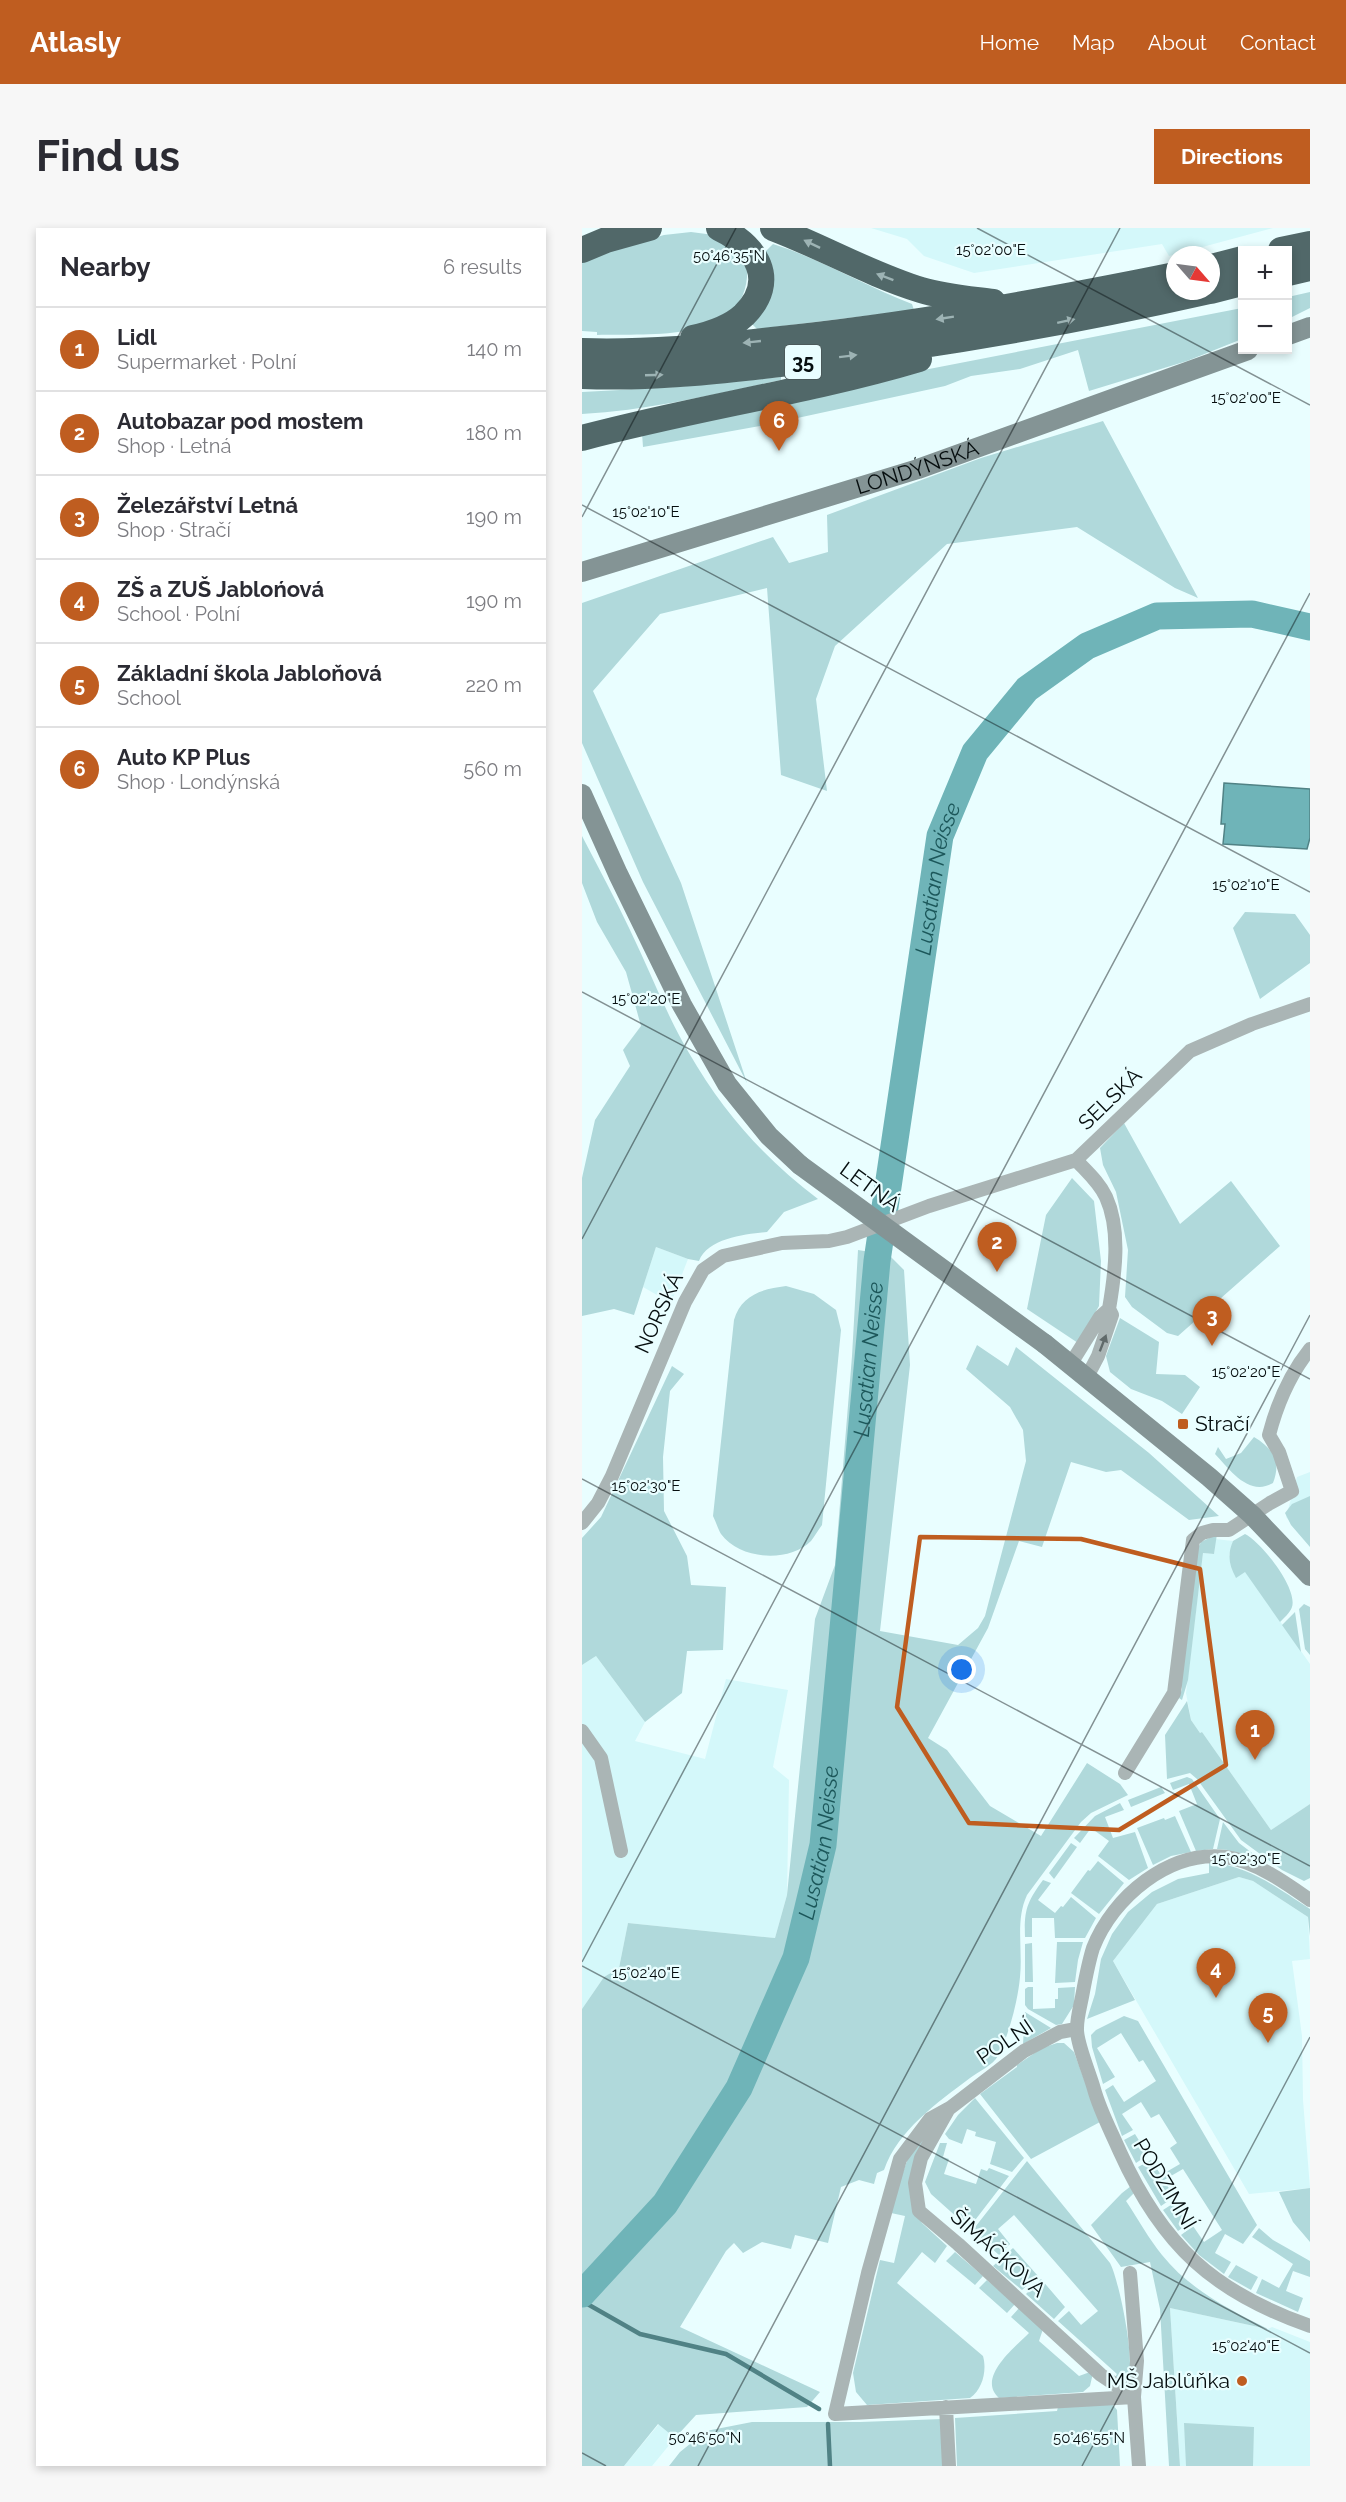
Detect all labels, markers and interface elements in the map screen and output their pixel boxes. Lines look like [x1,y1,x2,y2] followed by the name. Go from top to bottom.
[30,26,121,59] text: Atlasly
[980,30,1039,55] text: Home
[1072,30,1115,55] text: Map
[1148,30,1207,55] text: About
[1240,30,1316,55] text: Contact
[1154,129,1310,184] button: Directions
[36,132,180,181] text: Find us
[804,239,821,249] one-way arrow
[956,241,1026,259] text: 15°02'00"E
[1166,246,1220,300] north arrow
[1238,246,1292,354] map controls
[1238,246,1292,300] button: +
[693,247,765,265] text: 50°46'35"N
[60,252,150,282] text: Nearby
[443,255,522,279] text: 6 results
[875,272,893,282] one-way arrow
[1238,300,1292,354] button: −
[935,313,954,322] one-way arrow
[1056,316,1075,325] one-way arrow
[117,324,157,350] text: Lidl
[75,337,84,361] text: 1
[467,337,522,361] text: 140 m
[742,337,761,347] one-way arrow
[785,345,821,379] road number: 35
[117,350,296,374] text: Supermarket · Polní
[838,352,857,361] one-way arrow
[644,370,663,380] one-way arrow
[1211,389,1281,407] text: 15°02'00"E
[760,402,798,451] pin: 6
[117,408,363,434] text: Autobazar pod mostem
[74,421,85,445] text: 2
[466,421,522,445] text: 180 m
[117,434,231,458] text: Shop · Letná
[853,435,982,499] street label: LONDÝNSKÁ
[117,492,298,518] text: Železářství Letná
[612,503,680,521] text: 15°02'10"E
[74,505,85,529] text: 3
[466,505,522,529] text: 190 m
[117,518,231,542] text: Shop · Stračí
[117,576,324,602] text: ZŠ a ZUŠ Jablońová
[74,589,85,613] text: 4
[466,589,522,613] text: 190 m
[117,602,240,626] text: School · Polní
[117,660,382,686] text: Základní škola Jabloňová
[74,673,85,697] text: 5
[465,673,522,697] text: 220 m
[117,686,181,710] text: School
[117,744,250,770] text: Auto KP Plus
[73,757,86,781] text: 6
[463,757,522,781] text: 560 m
[117,770,280,794] text: Shop · Londýnská
[910,798,966,957] water label: Lusatian Neisse
[1212,876,1280,894] text: 15°02'10"E
[612,990,680,1008] text: 15°02'20"E
[1073,1062,1146,1135] street label: SELSKÁ
[835,1156,905,1217] street label: LETNÁ
[978,1222,1016,1272] pin: 2
[629,1268,688,1357] street label: NORSKÁ
[848,1280,888,1438] water label: Lusatian Neisse
[1192,1296,1232,1346] pin: 3
[1099,1334,1108,1352] one-way arrow
[1212,1363,1280,1381] text: 15°02'20"E
[1195,1411,1250,1436] place label: Stračí
[1176,1417,1190,1431] marker: Stračí
[612,1477,680,1495] text: 15°02'30"E
[947,1655,976,1684] your location
[1236,1710,1274,1760] pin: 1
[793,1764,843,1922] water label: Lusatian Neisse
[1212,1850,1280,1868] text: 15°02'30"E
[1196,1948,1236,1998] pin: 4
[612,1964,680,1982] text: 15°02'40"E
[1248,1994,1288,2043] pin: 5
[972,2014,1038,2069] street label: POLNÍ
[1128,2134,1202,2234] street label: PODZIMNÍ
[946,2203,1051,2302] street label: ŠIMÁČKOVA
[1212,2337,1280,2355] text: 15°02'40"E
[1107,2368,1230,2393] place label: MŠ Jablůňka
[1235,2374,1249,2388] marker: MŠ Jablůňka
[669,2429,741,2447] text: 50°46'50"N
[1053,2429,1125,2447] text: 50°46'55"N

